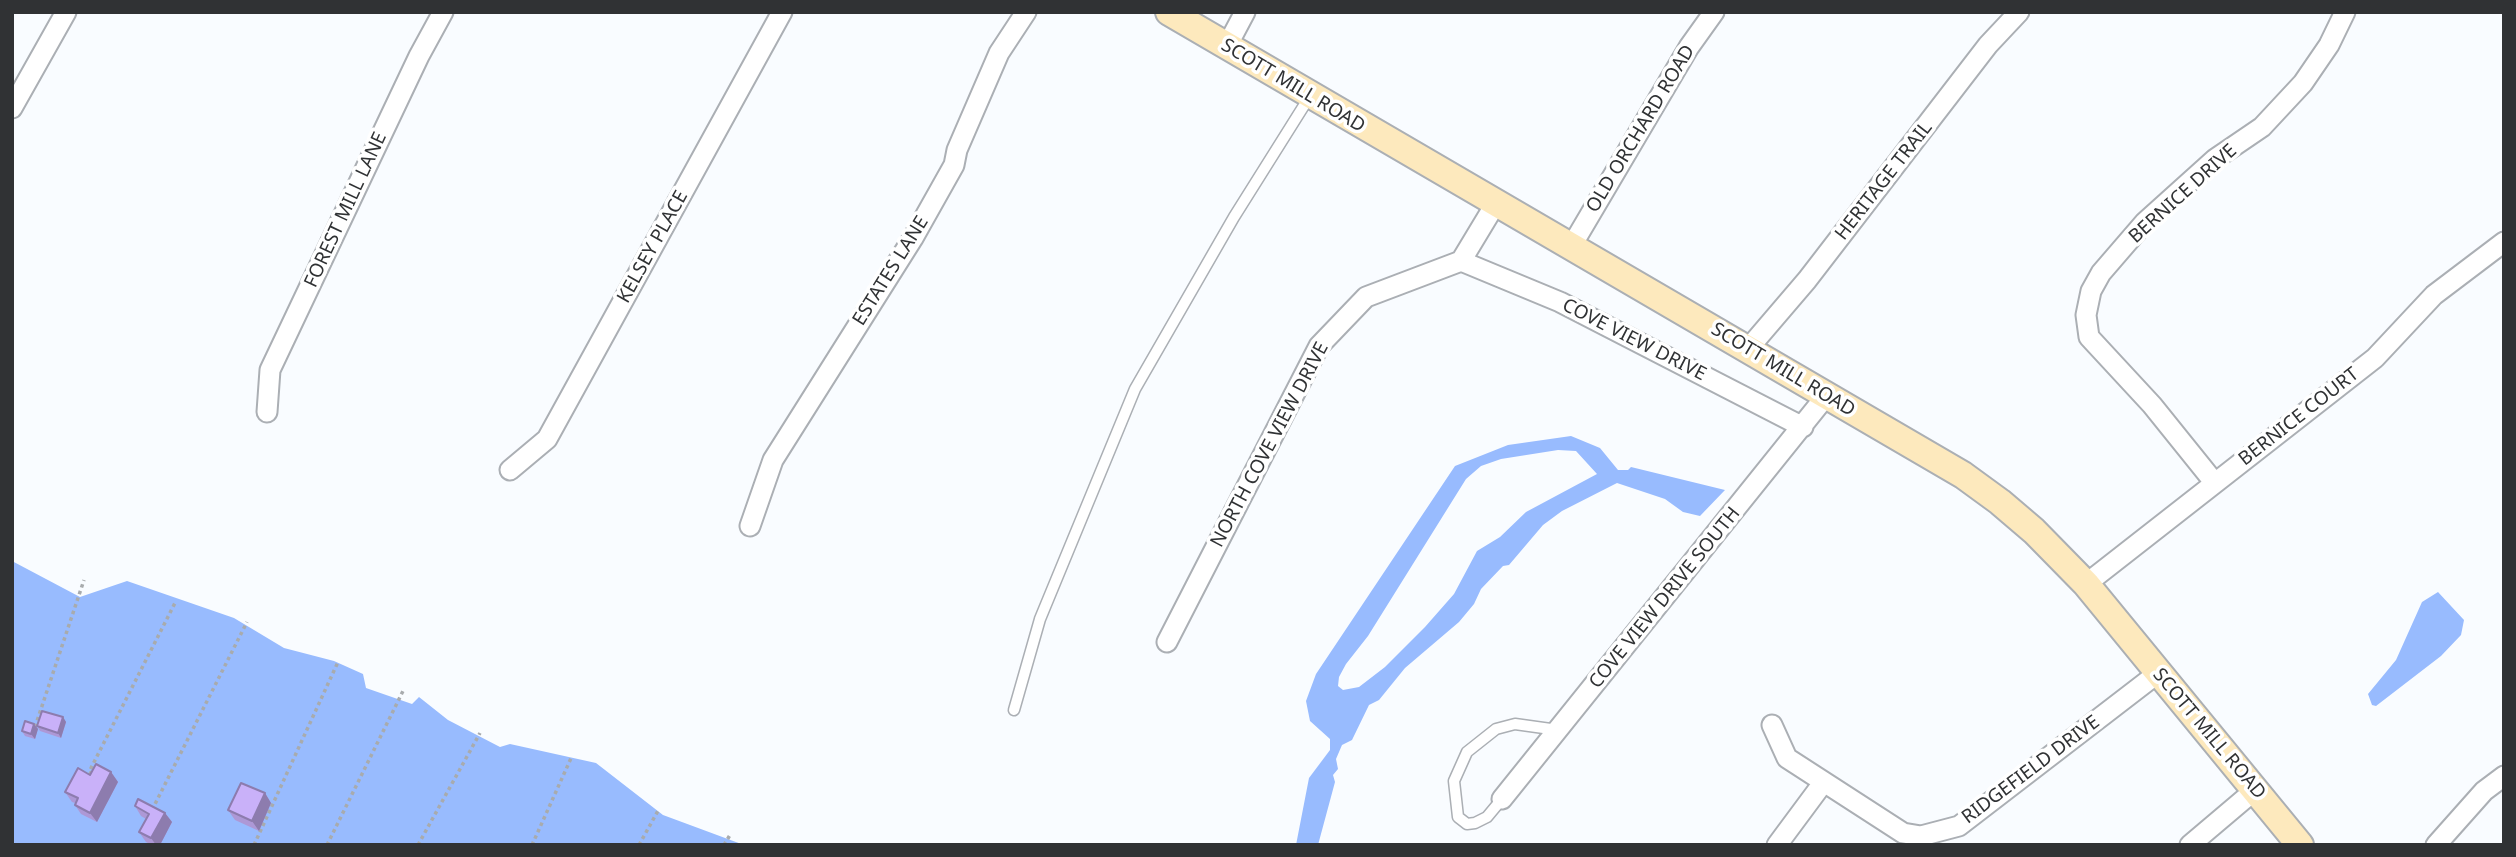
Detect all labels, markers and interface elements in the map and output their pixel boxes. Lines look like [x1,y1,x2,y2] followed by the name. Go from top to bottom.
[1217,34,1369,138] street label: SCOTT MILL ROAD
[1582,41,1700,217] street label: OLD ORCHARD ROAD
[1831,117,1937,245] street label: HERITAGE TRAIL
[300,129,392,291] street label: FOREST MILL LANE
[2124,140,2242,248] street label: BERNICE DRIVE
[613,187,693,307] street label: KELSEY PLACE
[848,212,934,330] street label: ESTATES LANE
[1558,294,1710,386] street label: COVE VIEW DRIVE
[1707,318,1859,422] street label: SCOTT MILL ROAD
[1206,339,1334,551] street label: NORTH COVE VIEW DRIVE
[2235,363,2363,471] street label: BERNICE COURT
[1585,503,1745,693] street label: COVE VIEW DRIVE SOUTH
[2148,664,2270,804] street label: SCOTT MILL ROAD
[1958,711,2104,829] street label: RIDGEFIELD DRIVE

